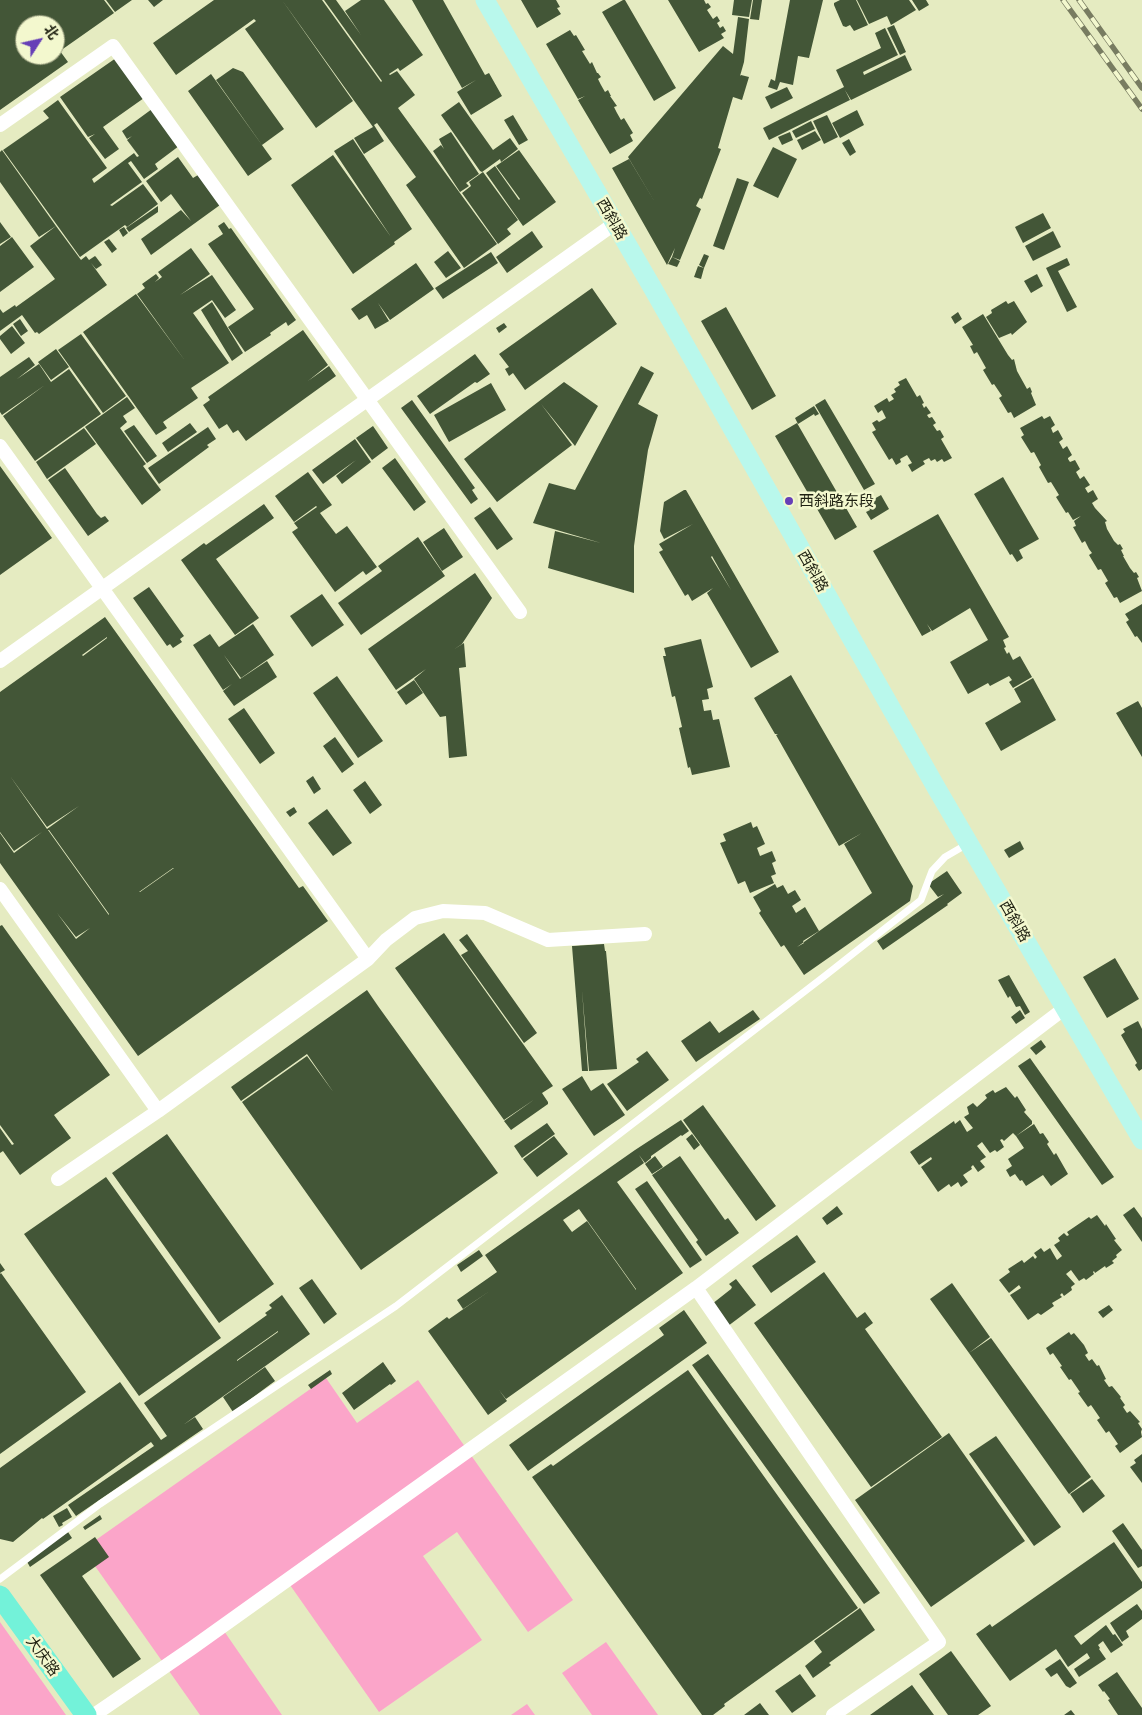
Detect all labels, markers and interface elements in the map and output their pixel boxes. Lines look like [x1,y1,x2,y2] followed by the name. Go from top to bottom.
[15,15,65,65] north arrow
[41,21,63,42] text: 北
[593,195,631,243] street label: 西斜路
[799,492,874,510] place label: 西斜路东段
[783,495,795,507] marker: 西斜路东段
[794,547,832,595] street label: 西斜路
[996,897,1034,945] street label: 西斜路
[22,1633,64,1679] street label: 大庆路

